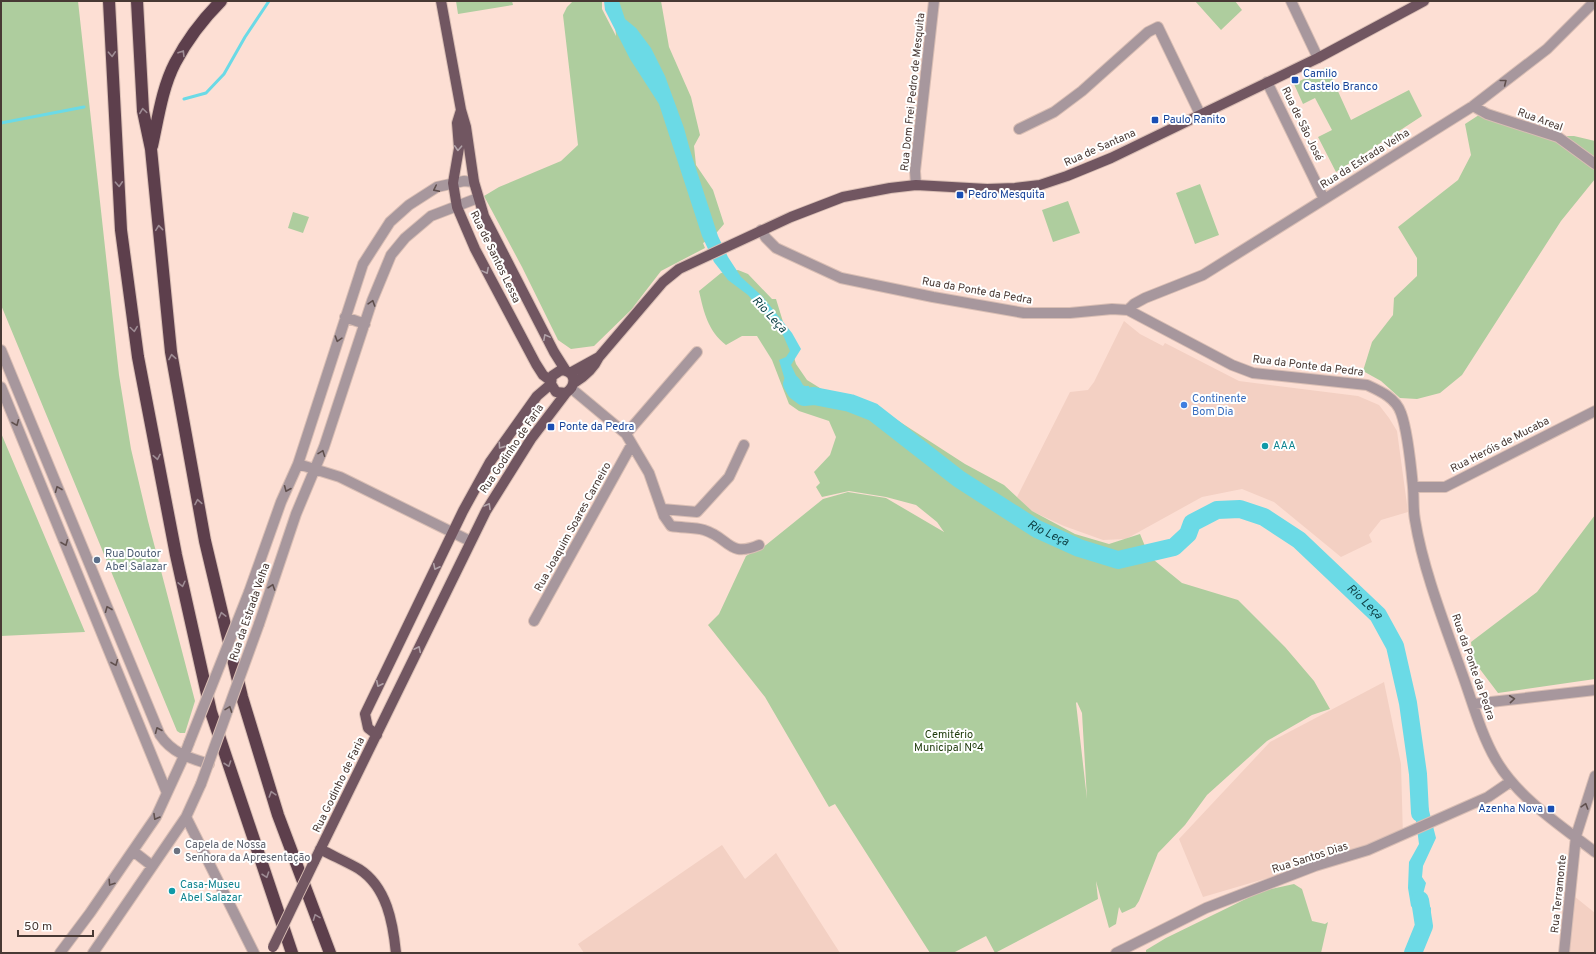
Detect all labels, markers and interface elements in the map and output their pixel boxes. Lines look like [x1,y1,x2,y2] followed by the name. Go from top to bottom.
[898,12,928,172] street label: Rua Dom Frei Pedro de Mesquita
[177,50,184,57] one-way arrow
[107,51,116,57] one-way arrow
[1303,67,1378,94] place label: Camilo Castelo Branco
[1290,75,1300,85] marker: Camilo Castelo Branco
[1500,80,1507,87] one-way arrow
[1278,85,1326,163] street label: Rua de São José
[1515,105,1565,135] street label: Rua Areal
[139,108,148,114] one-way arrow
[1163,113,1226,127] place label: Paulo Ranito
[1150,115,1160,125] marker: Paulo Ranito
[1062,126,1138,170] street label: Rua de Santana
[1318,126,1412,192] street label: Rua da Estrada Velha
[454,145,462,151] one-way arrow
[114,181,123,187] one-way arrow
[433,184,440,192] one-way arrow
[968,188,1045,202] place label: Pedro Mesquita
[955,190,965,200] marker: Pedro Mesquita
[467,209,523,306] street label: Rua de Santos Lessa
[155,225,164,231] one-way arrow
[482,267,489,274] one-way arrow
[921,274,1033,308] street label: Rua da Ponte da Pedra
[748,293,790,337] water label: Rio Leça
[367,299,376,306] one-way arrow
[129,326,138,332] one-way arrow
[543,334,551,341] one-way arrow
[334,335,343,342] one-way arrow
[1252,352,1364,380] street label: Rua da Ponte da Pedra
[169,354,177,360] one-way arrow
[1192,392,1246,419] place label: Continente Bom Dia
[1179,400,1189,410] marker: Continente Bom Dia
[477,402,547,496] street label: Rua Godinho de Faria
[1448,414,1552,476] street label: Rua Heróis de Mucaba
[11,418,19,426] one-way arrow
[559,420,634,434] place label: Ponte da Pedra
[546,422,556,432] marker: Ponte da Pedra
[1273,439,1296,453] place label: AAA
[1260,441,1270,451] marker: AAA
[499,442,506,449] one-way arrow
[318,449,326,456] one-way arrow
[152,454,161,460] one-way arrow
[532,460,614,594] street label: Rua Joaquim Soares Carneiro
[284,485,292,492] one-way arrow
[55,486,63,493] one-way arrow
[194,499,203,506] one-way arrow
[484,503,491,510] one-way arrow
[1024,517,1072,551] water label: Rio Leça
[61,539,69,546] one-way arrow
[105,547,168,574] place label: Rua Doutor Abel Salazar
[92,555,102,565] marker: Rua Doutor Abel Salazar
[227,561,273,663] street label: Rua da Estrada Velha
[433,562,441,570] one-way arrow
[178,581,186,587] one-way arrow
[1343,581,1387,623] water label: Rio Leça
[267,584,275,591] one-way arrow
[105,606,113,614] one-way arrow
[219,612,227,618] one-way arrow
[1448,612,1498,722] street label: Rua da Ponte da Pedra
[413,646,421,653] one-way arrow
[110,659,118,667] one-way arrow
[376,680,384,687] one-way arrow
[1509,695,1515,704] one-way arrow
[224,705,233,712] one-way arrow
[154,726,162,733] one-way arrow
[914,728,984,755] park label: Cemitério Municipal Nº4
[310,735,368,835] street label: Rua Godinho de Faria
[224,760,232,767] one-way arrow
[268,791,277,798] one-way arrow
[1478,802,1543,816] place label: Azenha Nova
[1581,803,1589,810] one-way arrow
[1546,804,1556,814] marker: Azenha Nova
[153,813,160,820] one-way arrow
[185,838,310,865] place label: Capela de Nossa Senhora da Apresentação
[1270,839,1350,877] street label: Rua Santos Dias
[172,846,182,856] marker: Capela de Nossa Senhora da Apresentação
[1548,854,1570,934] street label: Rua Terramonte
[261,871,269,878] one-way arrow
[180,878,243,905] place label: Casa-Museu Abel Salazar
[108,879,116,886] one-way arrow
[167,886,177,896] marker: Casa-Museu Abel Salazar
[18,912,93,938] scale bar
[313,913,321,920] one-way arrow
[24,919,52,935] text: 50 m

